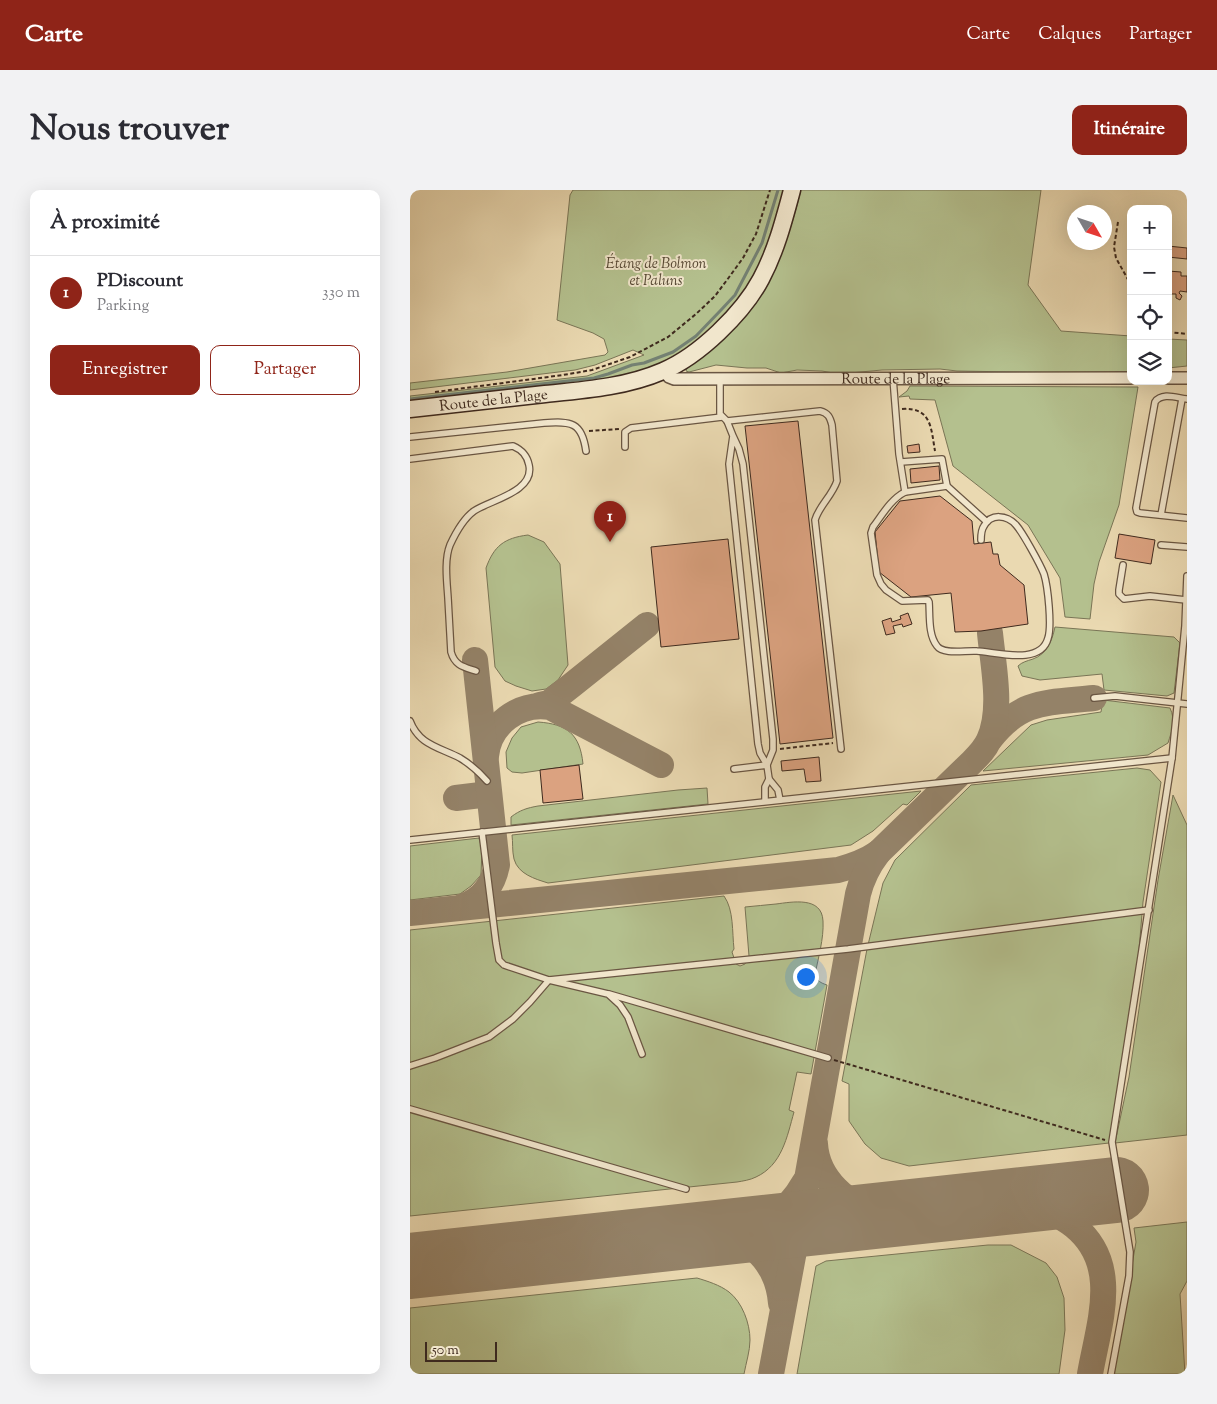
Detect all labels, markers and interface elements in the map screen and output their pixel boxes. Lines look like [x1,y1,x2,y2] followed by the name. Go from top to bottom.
[25,18,83,52] text: Carte
[967,22,1010,48] text: Carte
[1038,22,1101,48] text: Calques
[1129,22,1192,48] text: Partager
[30,105,229,156] text: Nous trouver
[1072,105,1187,155] button: Itinéraire
[1067,205,1112,250] north arrow
[1127,205,1172,385] map controls
[1127,205,1172,250] button: +
[50,208,160,238] text: À proximité
[1127,250,1172,295] button: −
[606,253,707,292] park label: Étang de Bolmon et Paluns
[97,268,183,295] text: PDiscount
[63,282,69,305] text: 1
[322,282,360,305] text: 330 m
[97,295,149,318] text: Parking
[1127,295,1172,340] button: locate
[1127,340,1172,385] button: layers
[50,345,200,395] button: Enregistrer
[210,345,360,395] button: Partager
[841,369,950,391] street label: Route de la Plage
[438,385,549,418] street label: Route de la Plage
[594,501,626,542] pin: 1
[793,964,819,990] your location
[425,1339,498,1362] scale bar
[432,1341,459,1361] text: 50 m

